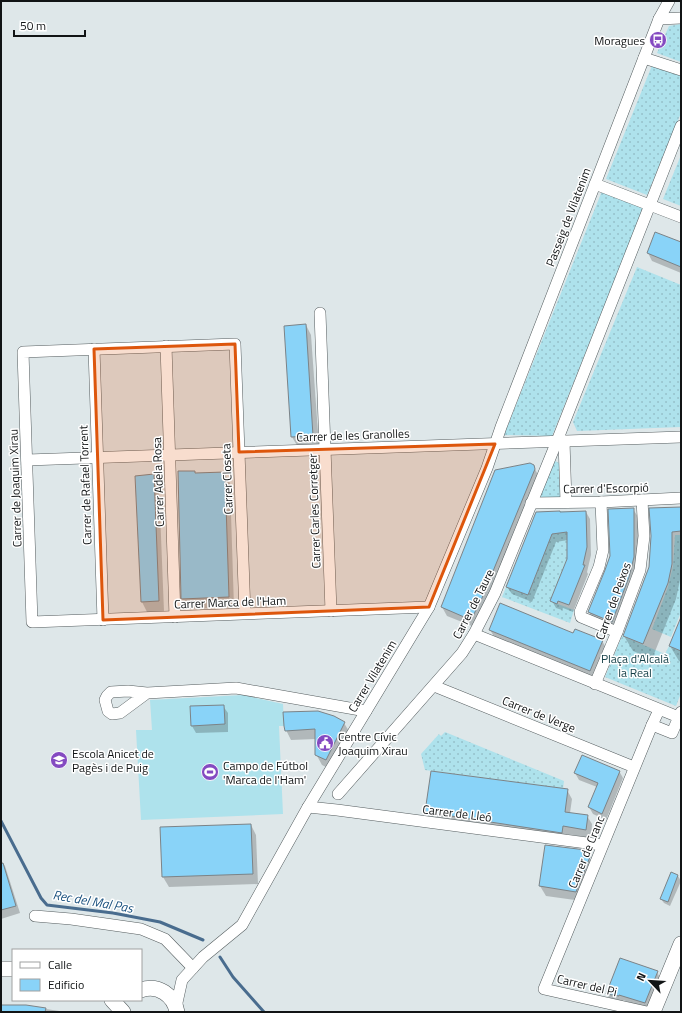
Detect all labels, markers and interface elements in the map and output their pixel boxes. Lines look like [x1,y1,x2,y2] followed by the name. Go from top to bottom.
[14,12,85,38] scale bar
[20,16,46,35] text: 50 m
[648,30,668,50] bus stop icon: Moragues
[594,31,645,50] place label: Moragues
[540,165,596,269] street label: Passeig de Vilatenim
[73,424,97,545] street label: Carrer de Rafael Torrent
[296,424,410,446] street label: Carrer de les Granolles
[3,429,27,547] street label: Carrer de Joaquim Xirau
[147,437,169,527] street label: Carrer Adela Rosa
[216,443,238,515] street label: Carrer Closeta
[303,453,325,569] street label: Carrer Carles Corretger
[563,478,649,498] street label: Carrer d'Escorpió
[590,559,636,643] street label: Carrer de Peixos
[447,566,499,642] street label: Carrer de Taure
[174,591,286,613] street label: Carrer Marca de l'Ham
[343,636,401,716] street label: Carrer Vilatenim
[601,649,669,682] park label: Plaça d'Alcalà la Real
[499,691,579,737] street label: Carrer de Verge
[338,727,408,760] place label: Centre Cívic Joaquim Xirau
[315,733,335,753] public building icon: Centre Cívic Joaquim Xirau
[72,744,154,777] place label: Escola Anicet de Pagès i de Puig
[49,750,69,770] school or university icon: Escola Anicet de Pagès i de Puig
[223,756,308,789] place label: Campo de Fútbol 'Marca de l'Ham'
[200,762,220,782] sports icon: Campo de Fútbol 'Marca de l'Ham'
[421,799,493,827] street label: Carrer de Lleó
[563,813,609,891] street label: Carrer de Cranc
[51,884,136,918] water label: Rec del Mal Pas
[12,949,142,1001] legend
[48,955,72,974] text: Calle
[630,961,670,1001] north arrow
[555,969,619,1001] street label: Carrer del Pi
[632,970,650,984] text: N
[48,975,84,994] text: Edificio

